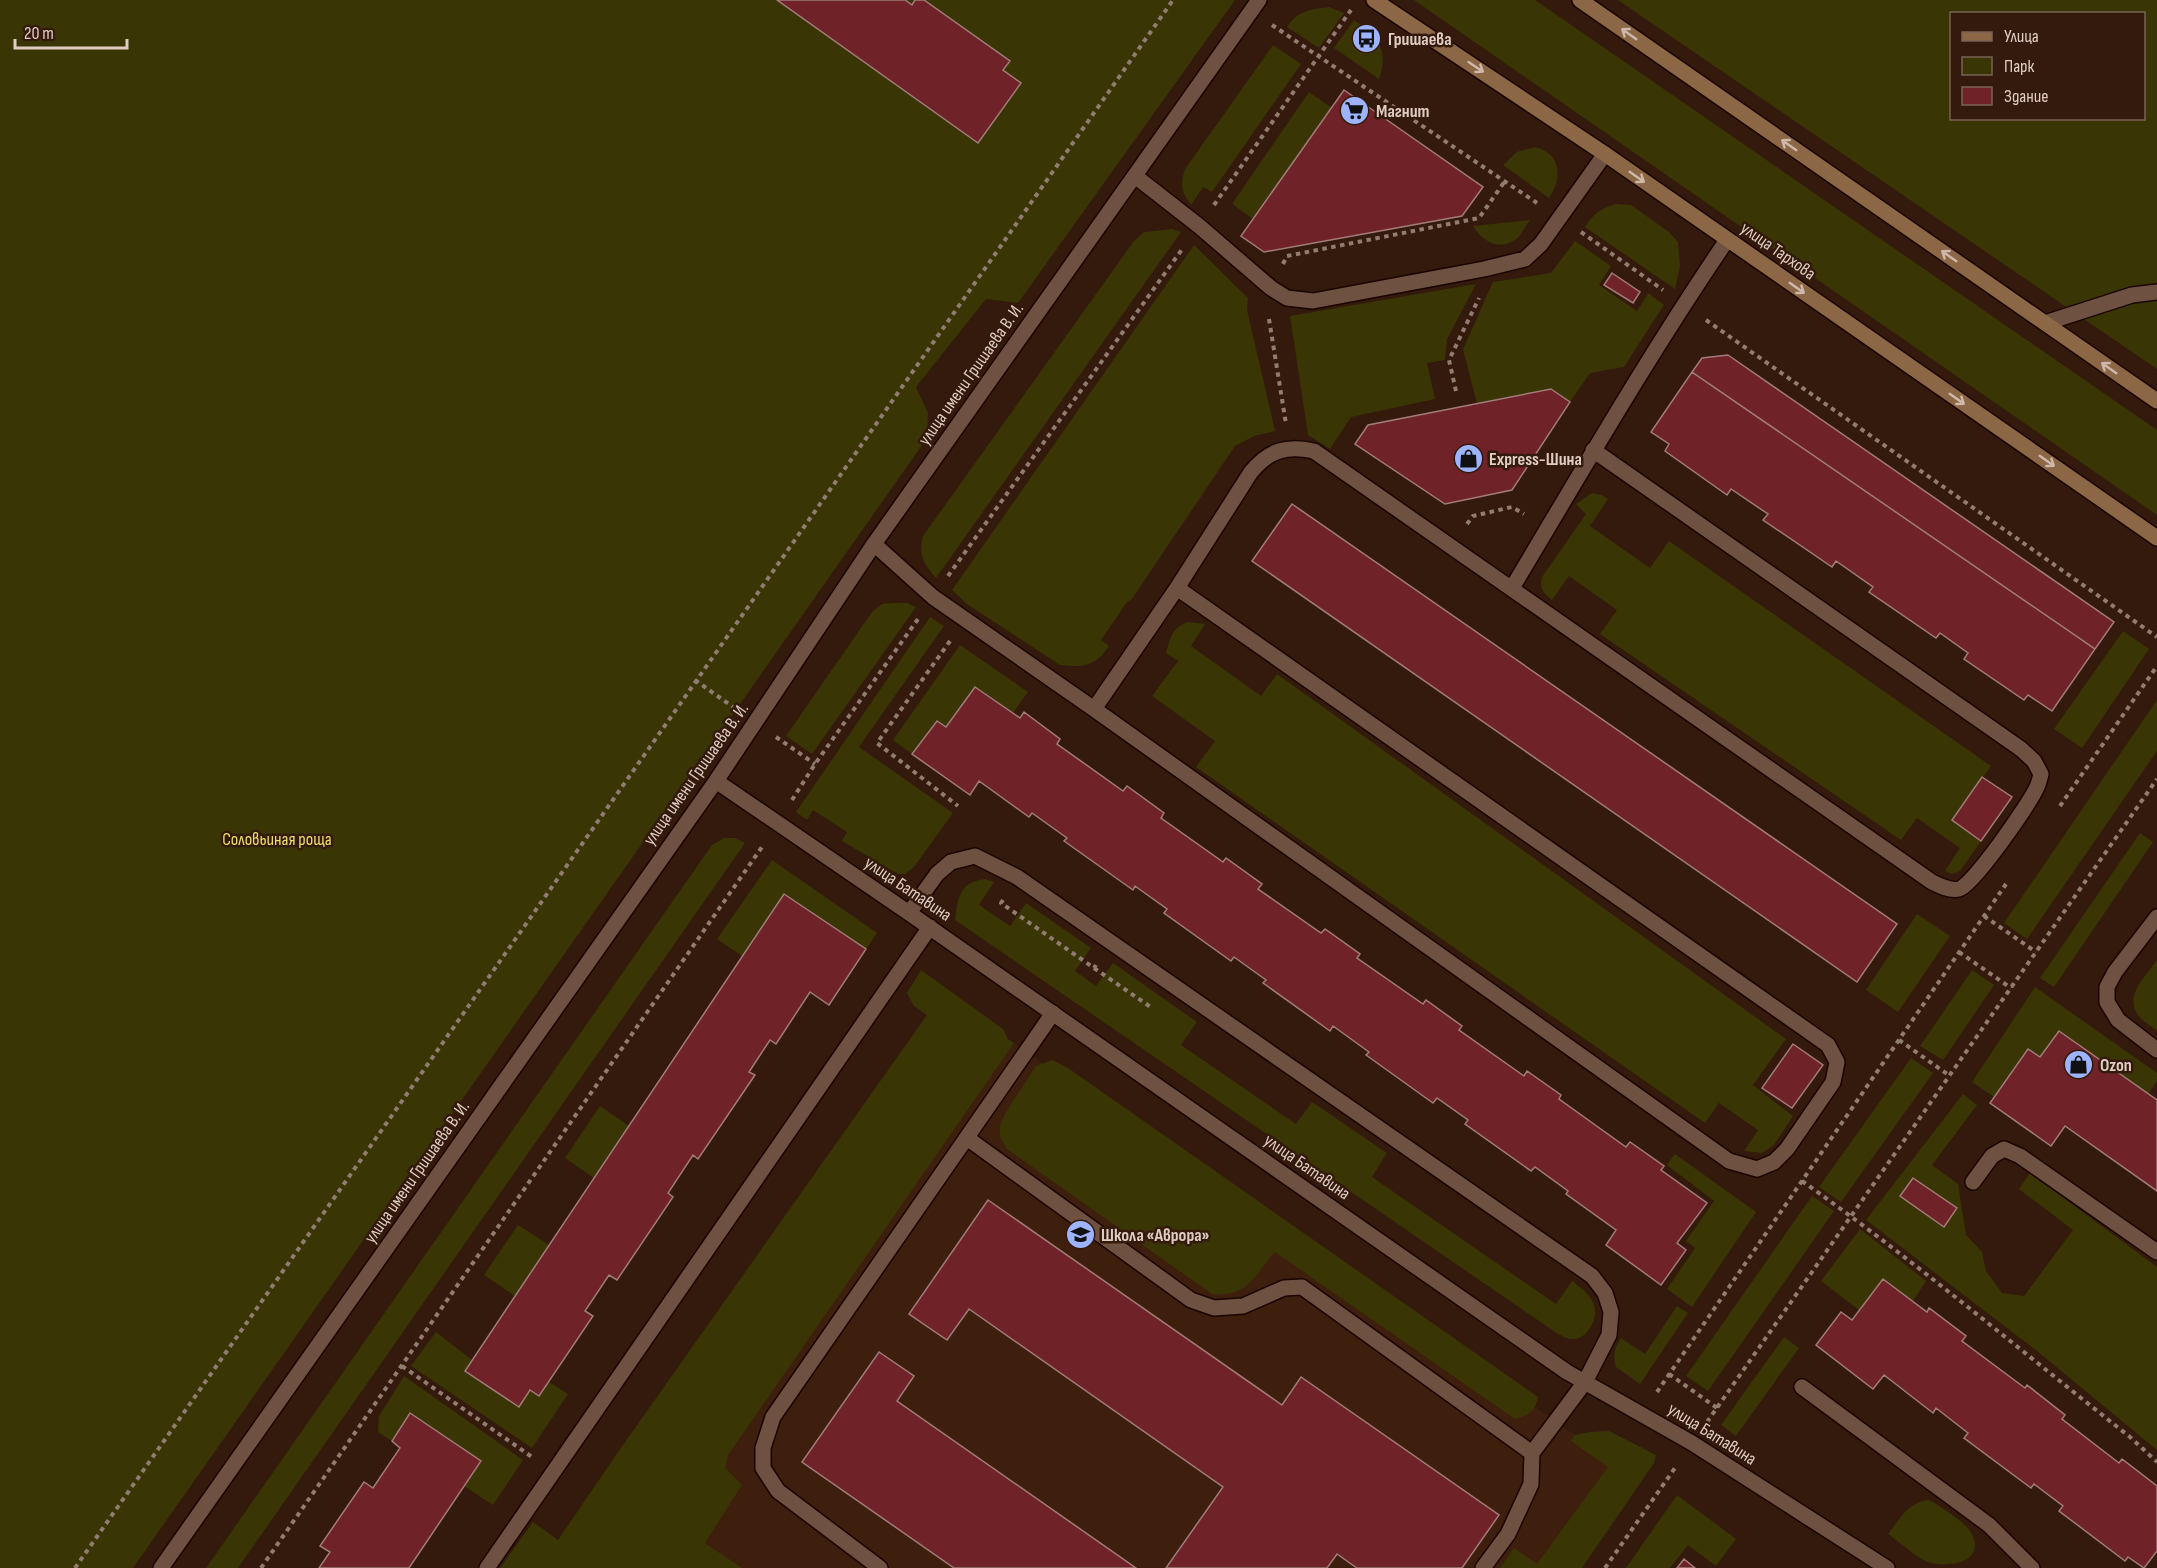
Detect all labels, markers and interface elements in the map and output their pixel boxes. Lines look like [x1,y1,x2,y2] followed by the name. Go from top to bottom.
[15,12,128,50] scale bar
[1950,12,2145,120] legend
[24,23,54,44] text: 20 m
[1351,23,1383,55] bus stop icon: Гришаева
[2004,26,2039,47] text: Улица
[1621,28,1637,40] one-way arrow
[1388,29,1452,50] place label: Гришаева
[2004,56,2035,77] text: Парк
[1467,61,1483,73] one-way arrow
[2004,86,2049,107] text: Здание
[1339,95,1371,127] supermarket icon: Магнит
[1376,101,1430,122] place label: Магнит
[1781,139,1797,151] one-way arrow
[1628,171,1645,183] one-way arrow
[1736,218,1820,284] street label: улица Тархова
[1941,250,1958,262] one-way arrow
[1788,282,1804,294] one-way arrow
[914,299,1028,449] street label: улица имени Гришаева В. И.
[2101,362,2118,374] one-way arrow
[1949,393,1965,405] one-way arrow
[1452,443,1484,475] shop icon: Express-Шина
[1489,449,1582,470] place label: Express-Шина
[2038,455,2054,467] one-way arrow
[639,699,753,849] street label: улица имени Гришаева В. И.
[222,829,332,850] park label: Соловьиная роща
[860,852,956,926] street label: улица Батавина
[2063,1049,2095,1081] shop icon: Ozon
[2100,1055,2132,1076] place label: Ozon
[360,1097,474,1247] street label: улица имени Гришаева В. И.
[1260,1130,1354,1204] street label: улица Батавина
[1064,1219,1096,1251] school or university icon: Школа «Аврора»
[1101,1225,1210,1246] place label: Школа «Аврора»
[1664,1398,1760,1470] street label: улица Батавина

